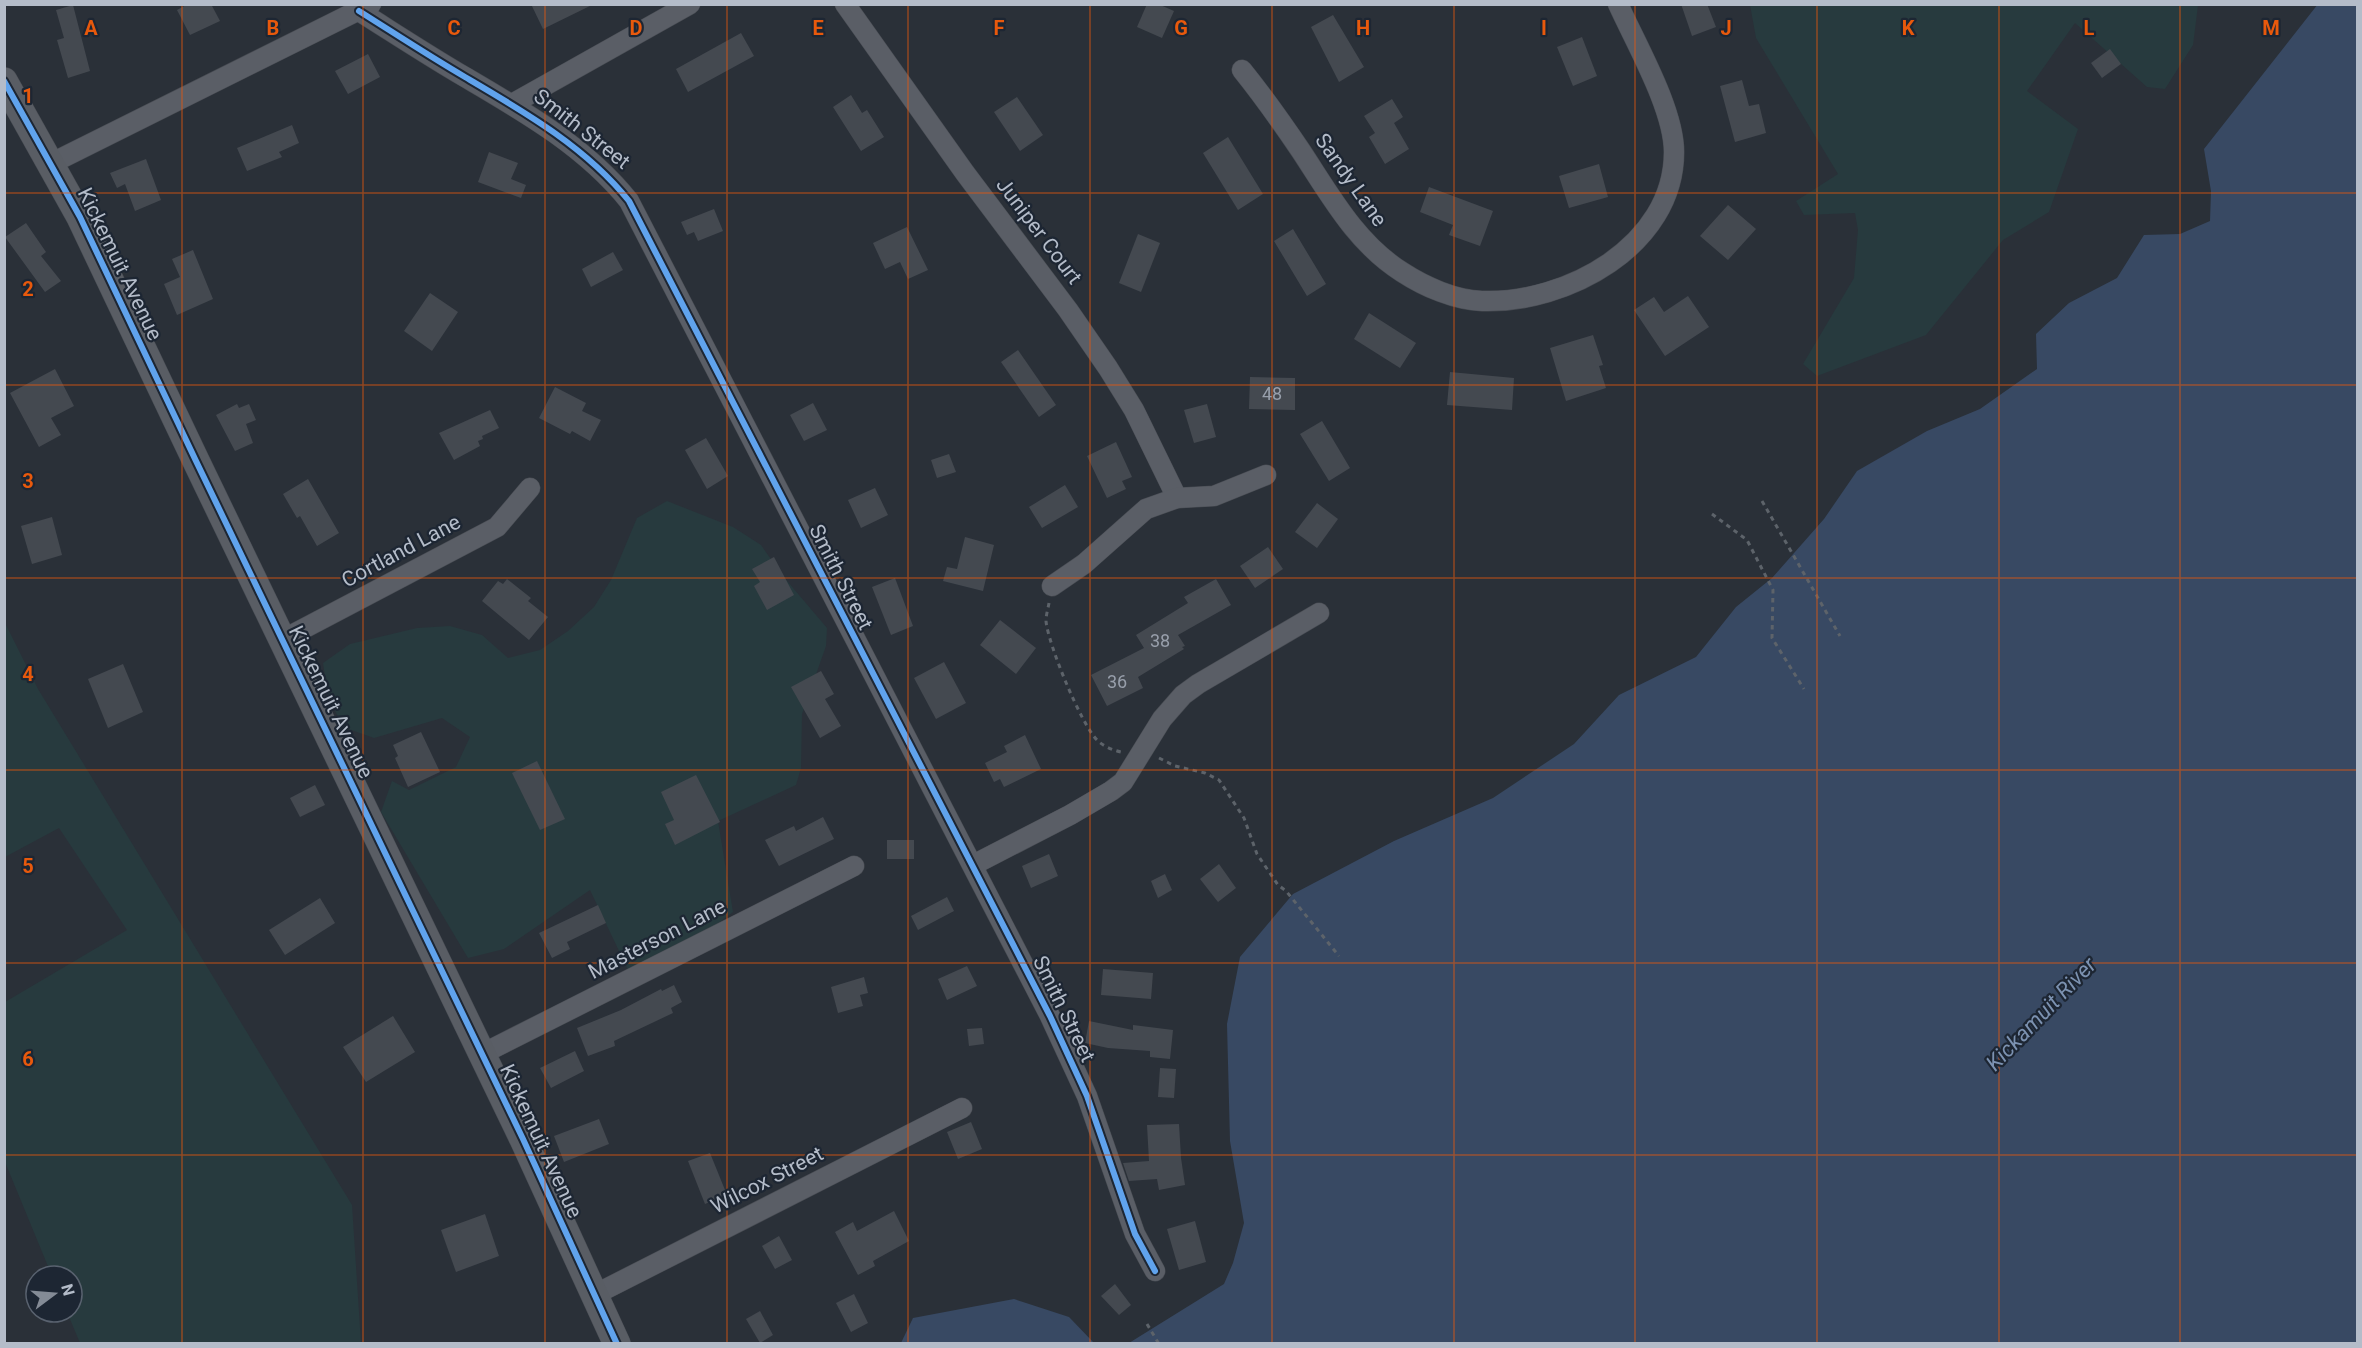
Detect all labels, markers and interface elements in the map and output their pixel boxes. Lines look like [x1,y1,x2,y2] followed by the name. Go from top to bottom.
[84,16,98,40] text: A
[267,16,279,40] text: B
[447,16,461,40] text: C
[630,16,643,40] text: D
[812,16,824,40] text: E
[994,16,1005,40] text: F
[1174,16,1188,40] text: G
[1356,16,1370,40] text: H
[1541,16,1547,40] text: I
[1720,16,1732,40] text: J
[1902,16,1915,40] text: K
[2084,16,2095,40] text: L
[2262,16,2280,40] text: M
[22,84,34,108] text: 1
[529,84,635,174] street label: Smith Street
[1310,129,1392,231] street label: Sandy Lane
[991,173,1087,289] street label: Juniper Court
[73,184,167,344] street label: Kickemuit Avenue
[22,277,34,301] text: 2
[1262,383,1282,404] house number: 48
[22,469,34,493] text: 3
[338,510,464,592] street label: Cortland Lane
[804,520,878,634] street label: Smith Street
[284,622,378,782] street label: Kickemuit Avenue
[1150,630,1170,651] house number: 38
[22,662,34,686] text: 4
[1107,671,1127,692] house number: 36
[22,854,34,878] text: 5
[584,894,730,984] street label: Masterson Lane
[1028,952,1100,1066] street label: Smith Street
[1981,952,2102,1076] water label: Kickamuit River
[22,1047,34,1071] text: 6
[495,1060,587,1222] street label: Kickemuit Avenue
[707,1141,827,1219] street label: Wilcox Street
[24,1264,84,1324] north arrow
[57,1282,79,1298] text: N

